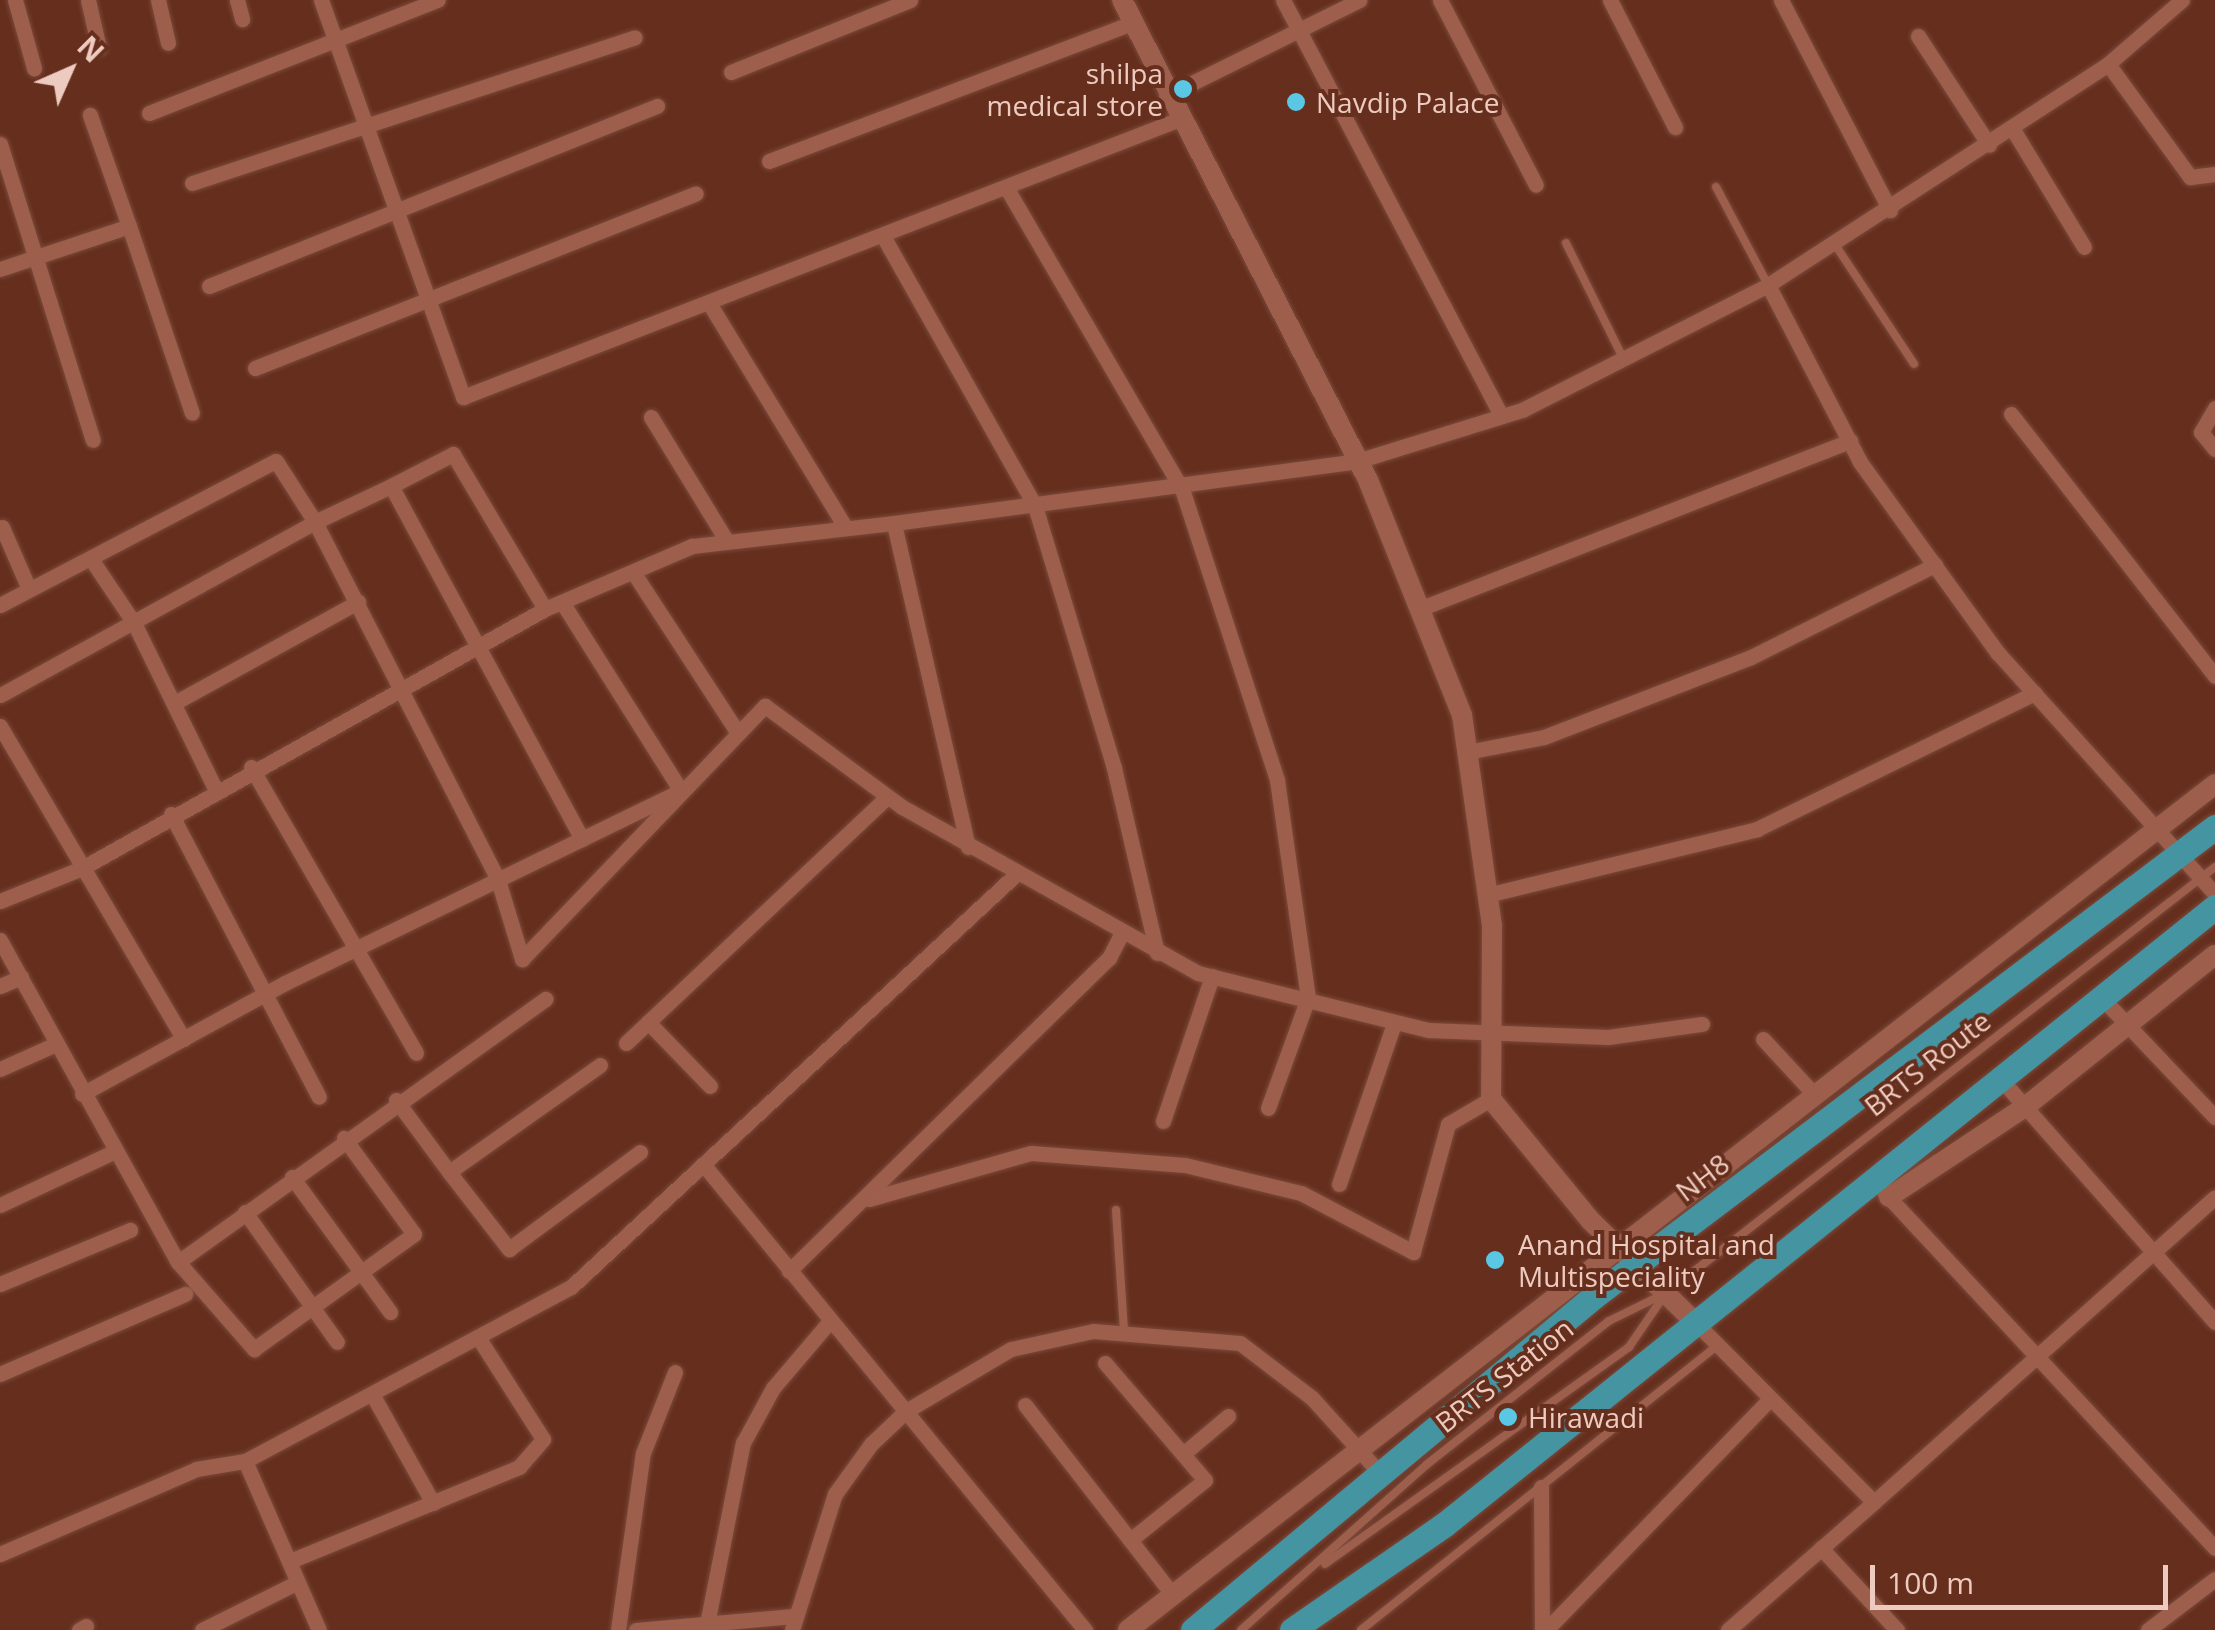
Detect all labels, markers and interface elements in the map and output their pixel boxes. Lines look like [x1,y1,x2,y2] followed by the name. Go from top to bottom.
[20,20,120,120] north arrow
[70,27,113,70] text: N
[987,56,1163,122] place label: shilpa medical store
[1172,78,1194,100] marker: shilpa medical store
[1316,85,1499,119] place label: Navdip Palace
[1285,91,1307,113] marker: Navdip Palace
[1857,1003,1997,1123] street label: BRTS Route
[1669,1146,1735,1208] street label: NH8
[1518,1227,1775,1293] place label: Anand Hospital and Multispeciality
[1482,1247,1508,1273] marker: Anand Hospital and Multispeciality
[1428,1311,1580,1439] street label: BRTS Station
[1528,1400,1644,1434] place label: Hirawadi
[1497,1406,1519,1428] marker: Hirawadi
[1875,1545,2172,1607] scale bar
[1887,1562,1974,1603] text: 100 m

